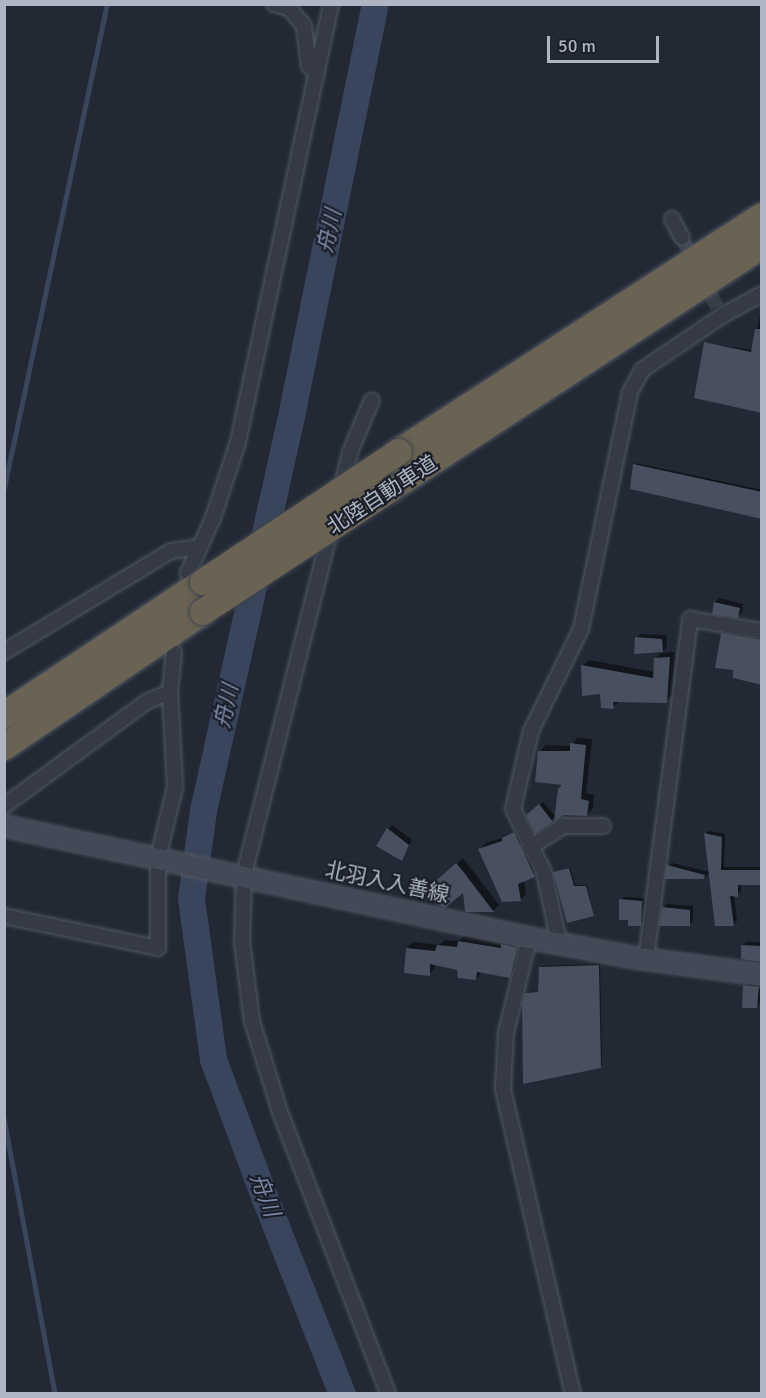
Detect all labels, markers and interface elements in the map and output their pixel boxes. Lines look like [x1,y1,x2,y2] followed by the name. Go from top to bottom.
[550,24,662,62] scale bar
[558,35,596,57] text: 50 m
[312,207,346,255] water label: 舟川
[322,450,442,540] street label: 北陸自動車道
[209,682,243,730] water label: 舟川
[323,857,451,907] street label: 北羽入入善線
[245,1170,285,1220] water label: 舟川

